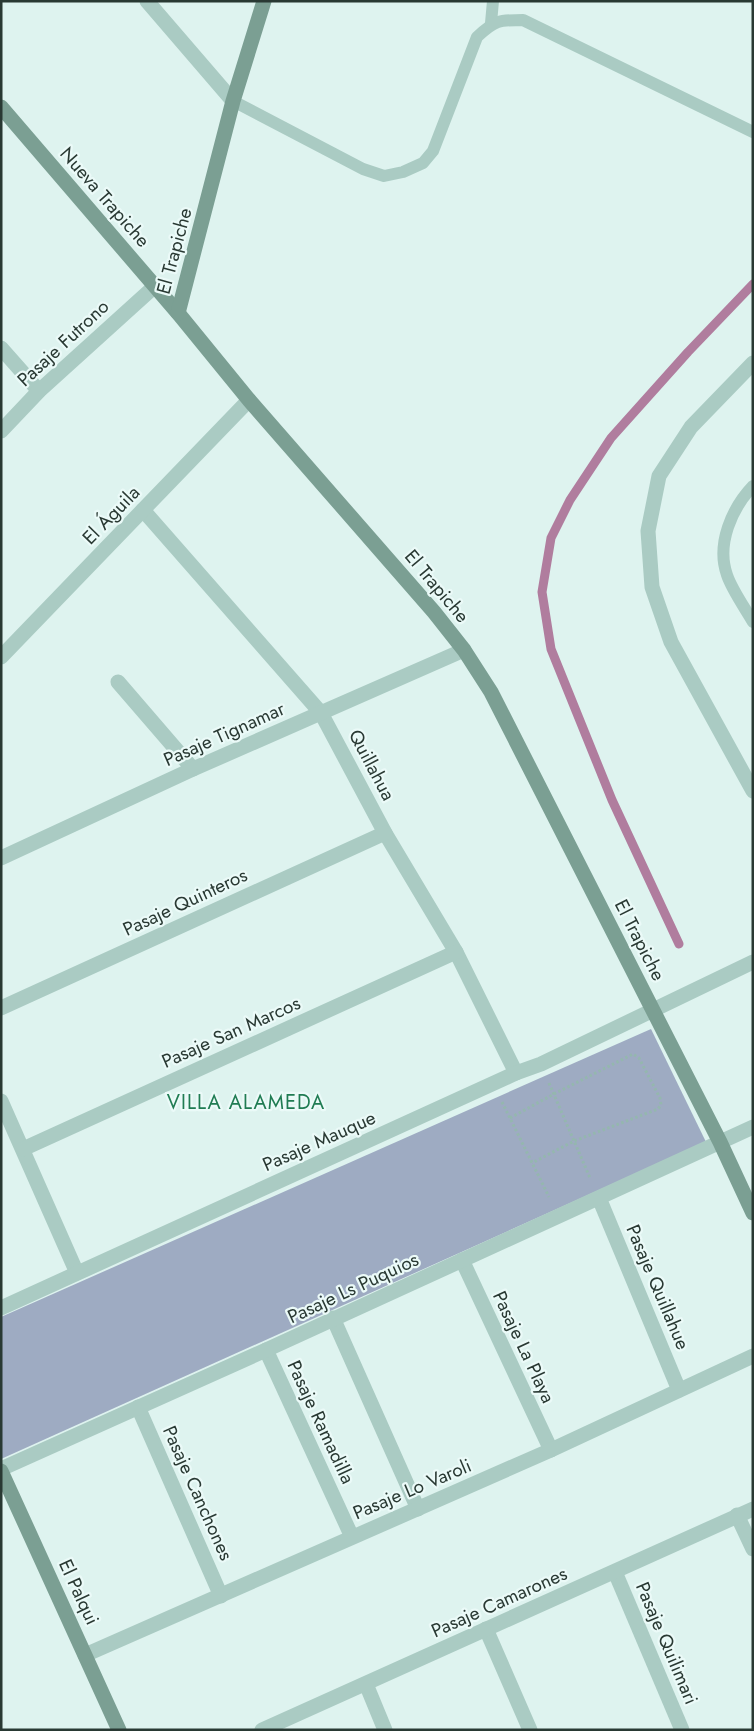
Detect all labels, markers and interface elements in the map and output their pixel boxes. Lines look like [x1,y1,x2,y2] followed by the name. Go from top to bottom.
[54,141,156,253] street label: Nueva Trapiche
[150,205,198,297] street label: El Trapiche
[11,293,115,393] street label: Pasaje Futrono
[76,480,146,550] street label: El Águila
[398,544,476,629] street label: El Trapiche
[159,695,289,773] street label: Pasaje Tignamar
[342,725,402,805] street label: Quillahua
[118,861,252,943] street label: Pasaje Quinteros
[608,895,672,986] street label: El Trapiche
[157,989,305,1075] street label: Pasaje San Marcos
[167,1088,325,1117] district label: VILLA ALAMEDA
[258,1104,380,1178] street label: Pasaje Mauque
[619,1220,697,1354] street label: Pasaje Quillahue
[283,1246,423,1330] street label: Pasaje Ls Puquios
[486,1287,562,1407] street label: Pasaje La Playa
[281,1356,361,1488] street label: Pasaje Ramadilla
[156,1421,240,1565] street label: Pasaje Canchones
[349,1452,475,1526] street label: Pasaje Lo Varoli
[52,1555,106,1629] street label: El Palqui
[427,1560,572,1644] street label: Pasaje Camarones
[629,1578,705,1708] street label: Pasaje Quilimari

